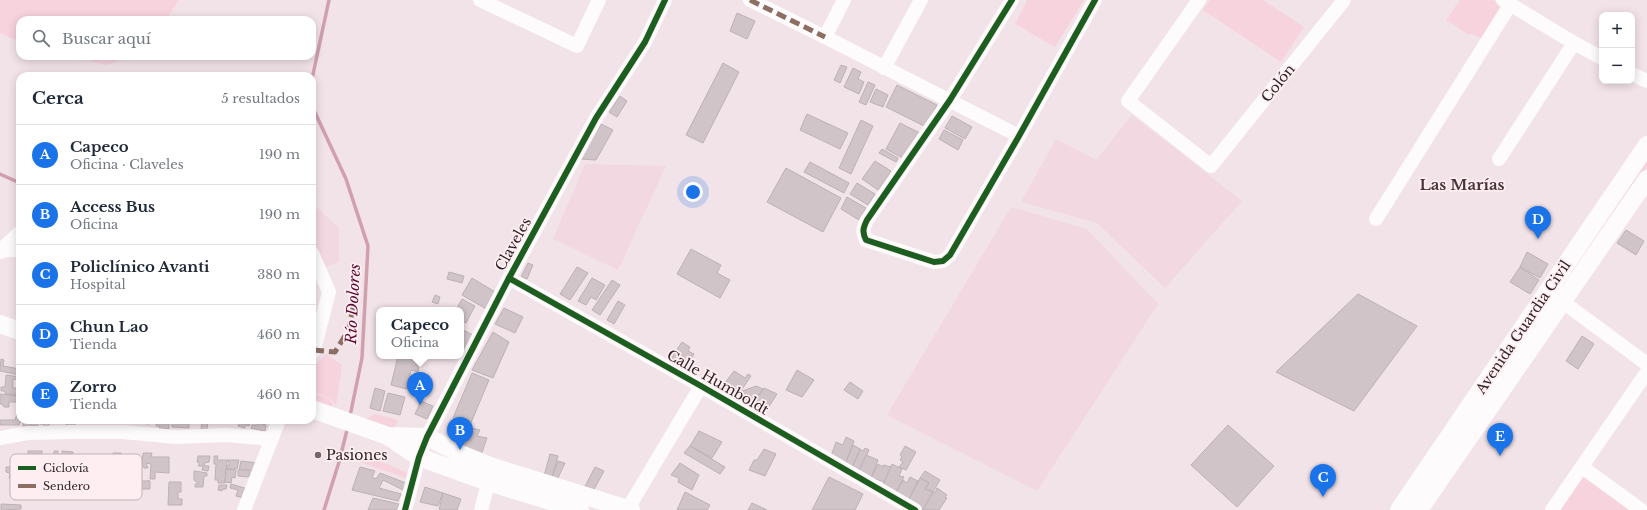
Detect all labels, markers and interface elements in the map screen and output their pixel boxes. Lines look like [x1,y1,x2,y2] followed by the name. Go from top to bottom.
[1599,12,1635,84] map controls
[1599,12,1635,48] button: +
[16,16,316,60] search box
[30,27,52,49] icon: search
[62,29,151,48] text: Buscar aquí
[1599,48,1635,84] button: −
[1257,60,1299,106] street label: Colón
[32,88,84,109] text: Cerca
[221,90,300,107] text: 5 resultados
[70,137,129,156] text: Capeco
[40,146,50,163] text: A
[259,146,300,163] text: 190 m
[70,156,184,173] text: Oficina · Claveles
[1419,175,1505,194] district label: Las Marías
[683,182,703,202] your location
[70,197,155,216] text: Access Bus
[40,206,50,223] text: B
[259,206,300,223] text: 190 m
[1525,206,1551,239] pin: D
[491,214,535,274] street label: Claveles
[70,216,118,233] text: Oficina
[1471,256,1575,398] street label: Avenida Guardia Civil
[70,257,209,276] text: Policlínico Avanti
[341,263,364,346] water label: Río Dolores
[40,266,50,283] text: C
[257,266,300,283] text: 380 m
[70,276,126,293] text: Hospital
[376,307,464,359] popup
[391,315,449,334] text: Capeco
[70,317,148,336] text: Chun Lao
[39,326,51,343] text: D
[257,326,300,343] text: 460 m
[391,334,439,351] text: Oficina
[70,336,117,353] text: Tienda
[664,346,773,419] street label: Calle Humboldt
[407,372,433,405] pin: A
[70,377,117,396] text: Zorro
[40,386,50,403] text: E
[257,386,300,403] text: 460 m
[70,396,117,413] text: Tienda
[447,417,473,450] pin: B
[1487,423,1513,456] pin: E
[326,446,388,464] place label: Pasiones
[313,450,323,460] marker: Pasiones
[10,454,142,500] legend
[43,461,89,475] text: Ciclovía
[1310,464,1336,497] pin: C
[43,479,90,493] text: Sendero

